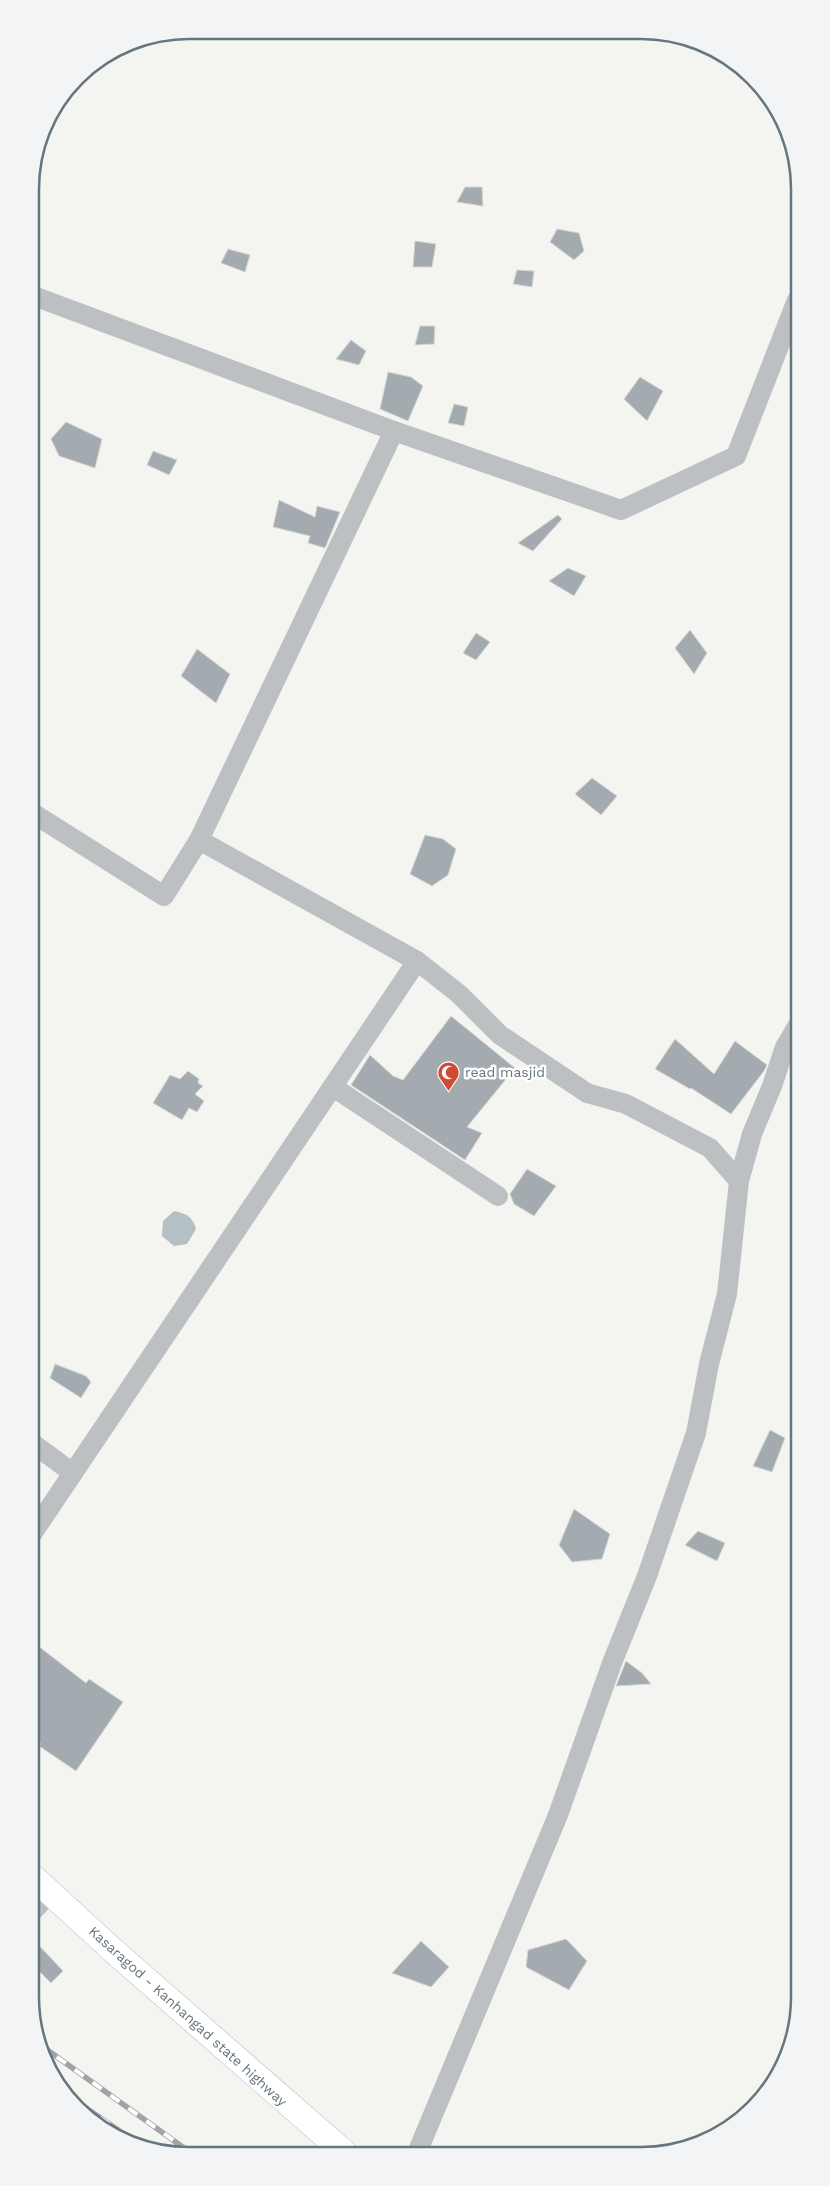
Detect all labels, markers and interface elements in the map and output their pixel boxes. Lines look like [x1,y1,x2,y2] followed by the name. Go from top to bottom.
[437,1060,461,1091] mosque icon: read masjid
[465,1064,545,1080] place label: read masjid
[86,1923,291,2110] street label: Kasaragod - Kanhangad state highway

